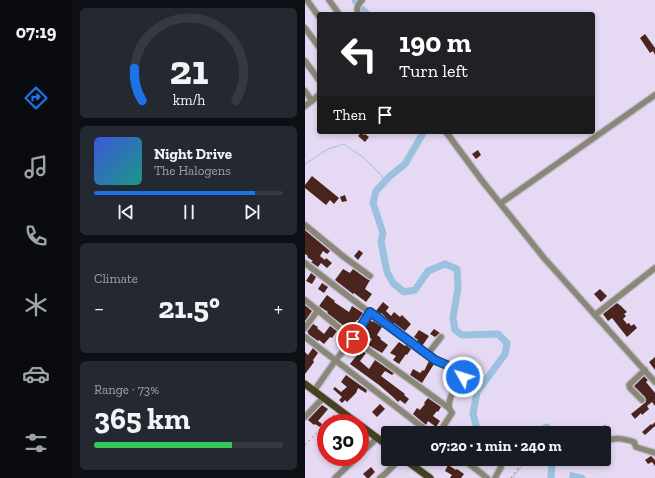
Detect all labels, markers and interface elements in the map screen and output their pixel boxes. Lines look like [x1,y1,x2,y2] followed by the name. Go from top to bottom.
[16,21,56,43] text: 07:19
[399,26,471,59] text: 190 m
[333,28,385,80] icon: left
[169,45,208,95] text: 21
[399,60,468,82] text: Turn left
[22,84,50,112] icon: directions
[172,91,205,108] text: km/h
[374,104,396,126] icon: arrive
[333,106,366,124] text: Then
[154,145,232,163] text: Night Drive
[22,153,50,181] icon: music
[154,163,231,178] text: The Halogens
[115,201,137,223] icon: previous
[178,201,200,223] icon: pause
[241,201,263,223] icon: next
[22,222,50,250] icon: phone
[94,271,138,286] text: Climate
[158,290,220,326] text: 21.5°
[22,291,50,319] icon: climate
[94,295,104,322] text: −
[274,295,283,322] text: +
[336,322,370,356] pin
[342,328,364,350] icon: arrive
[442,356,484,398] position arrow
[22,360,50,388] icon: car
[94,382,159,397] text: Range · 73%
[94,401,190,437] text: 365 km
[317,414,369,466] speed limit sign: 30
[22,429,50,457] icon: filters
[430,437,562,455] text: 07:20 · 1 min · 240 m

